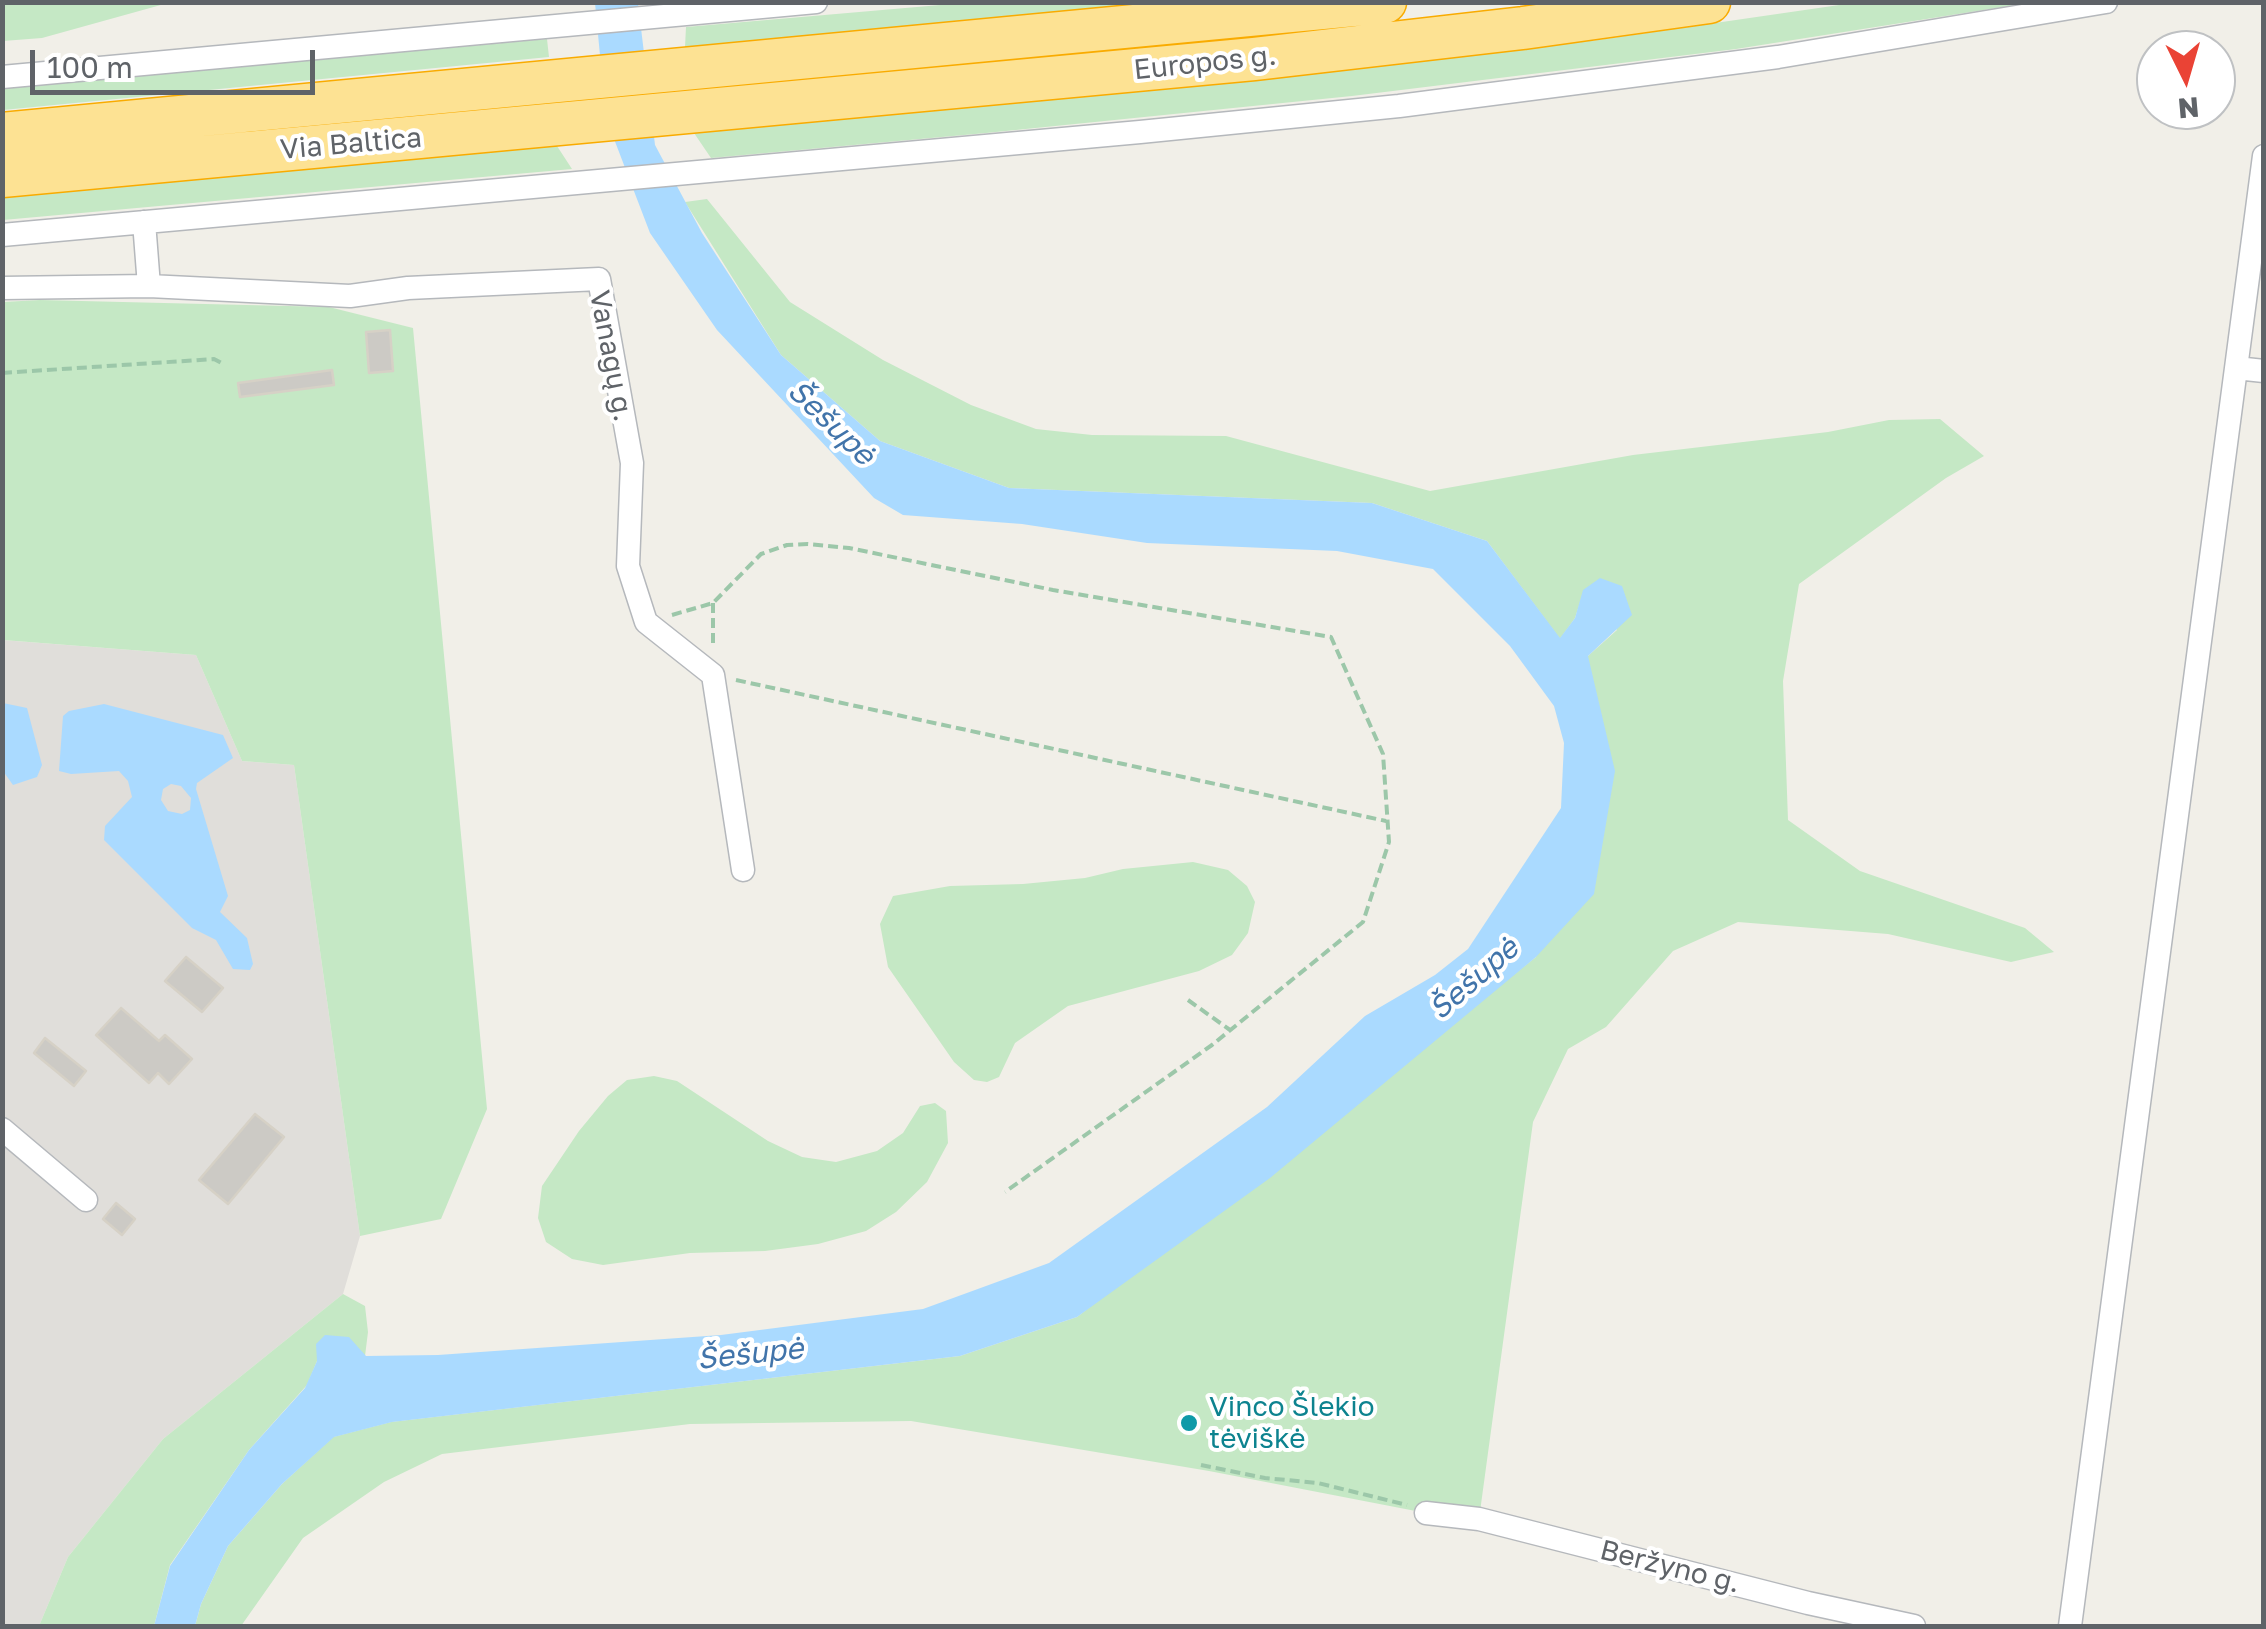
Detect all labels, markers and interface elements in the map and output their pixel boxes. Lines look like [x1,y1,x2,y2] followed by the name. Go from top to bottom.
[35,30,320,92] scale bar
[2136,30,2236,130] north arrow
[1132,39,1278,87] street label: Europos g.
[47,49,133,85] text: 100 m
[2176,91,2201,126] text: N
[279,121,423,167] street label: Via Baltica
[582,288,640,424] street label: Vanagų g.
[780,373,882,473] water label: Šešupė
[1422,930,1526,1028] water label: Šešupė
[695,1331,805,1377] water label: Šešupė
[1209,1390,1375,1456] place label: Vinco Šlekio tėviškė
[1178,1412,1200,1434] marker: Vinco Šlekio tėviškė
[1597,1533,1743,1601] street label: Beržyno g.

